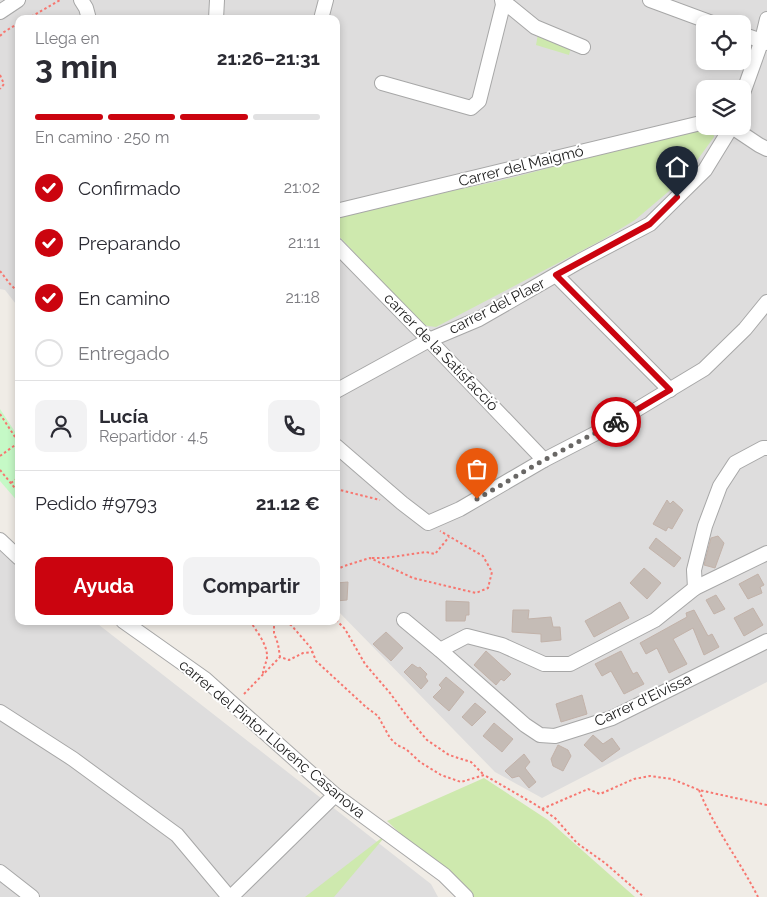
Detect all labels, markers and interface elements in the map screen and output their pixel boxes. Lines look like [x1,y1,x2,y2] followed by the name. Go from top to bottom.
[696,15,751,135] map controls
[696,15,751,70] button: locate
[35,29,99,48] text: Llega en
[217,47,320,69] text: 21:26–21:31
[35,48,118,85] text: 3 min
[696,80,751,135] button: layers
[35,128,169,147] text: En camino · 250 m
[457,142,586,190] street label: Carrer del Maigmó
[656,146,698,197] pin
[663,153,691,181] icon: home
[35,174,63,202] icon: check
[78,177,181,199] text: Confirmado
[284,178,320,197] text: 21:02
[35,229,63,257] icon: check
[78,232,181,254] text: Preparando
[288,233,320,252] text: 21:11
[446,274,549,338] street label: carrer del Plaer
[35,284,63,312] icon: check
[78,287,170,309] text: En camino
[285,288,320,307] text: 21:18
[380,289,502,415] street label: carrer de la Satisfacció
[78,342,170,364] text: Entregado
[591,397,641,447] courier
[35,400,87,452] button: person
[268,400,320,452] button: phone
[99,405,148,427] text: Lucía
[602,408,630,436] icon: bike
[99,427,208,446] text: Repartidor · 4.5
[456,448,498,499] pin
[463,455,491,483] icon: bag
[35,492,157,514] text: Pedido #9793
[256,492,320,514] text: 21.12 €
[35,557,173,615] button: Ayuda
[183,557,320,615] button: Compartir
[175,656,369,822] street label: carrer del Pintor Llorenç Casanova
[592,670,694,730] street label: Carrer d'Eivissa

